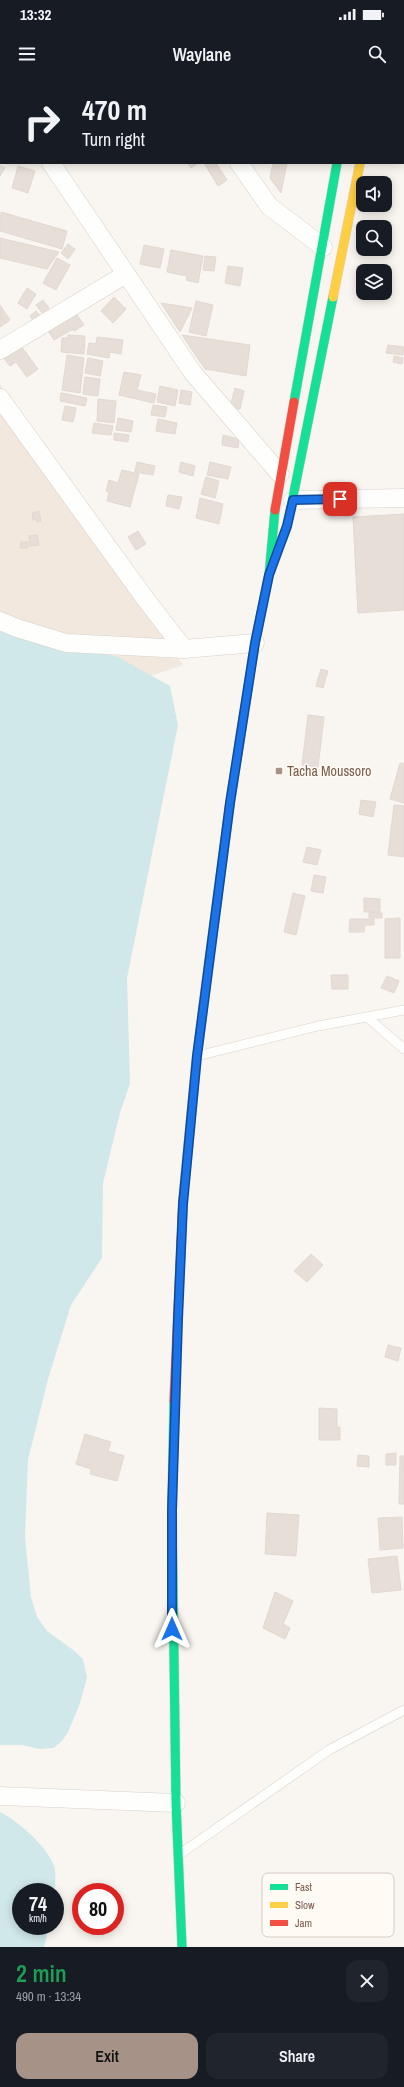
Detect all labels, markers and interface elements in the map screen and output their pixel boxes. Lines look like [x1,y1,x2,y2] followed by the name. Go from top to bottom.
[20,4,51,25] text: 13:32
[173,42,231,67] text: Waylane
[16,43,38,65] icon: menu
[366,43,388,65] icon: search
[82,91,147,129] text: 470 m
[16,96,68,148] icon: right
[82,127,145,152] text: Turn right
[356,176,392,300] map controls
[356,176,392,212] button: sound
[356,220,392,256] button: search
[356,264,392,300] button: layers
[323,482,357,516] pin
[329,488,351,510] icon: arrive
[287,762,371,780] place label: Tacha Moussoro
[274,766,284,776] marker: Tacha Moussoro
[151,1608,193,1650] position arrow
[262,1873,394,1937] legend
[295,1880,313,1894] text: Fast
[72,1883,124,1935] speed limit sign: 80
[29,1890,47,1917] text: 74
[295,1898,315,1912] text: Slow
[29,1912,47,1925] text: km/h
[295,1916,312,1930] text: Jam
[16,1957,67,1989] text: 2 min
[346,1960,388,2002] button: close
[16,1988,81,2005] text: 490 m · 13:34
[16,2033,198,2079] button: Exit
[206,2033,388,2079] button: Share

